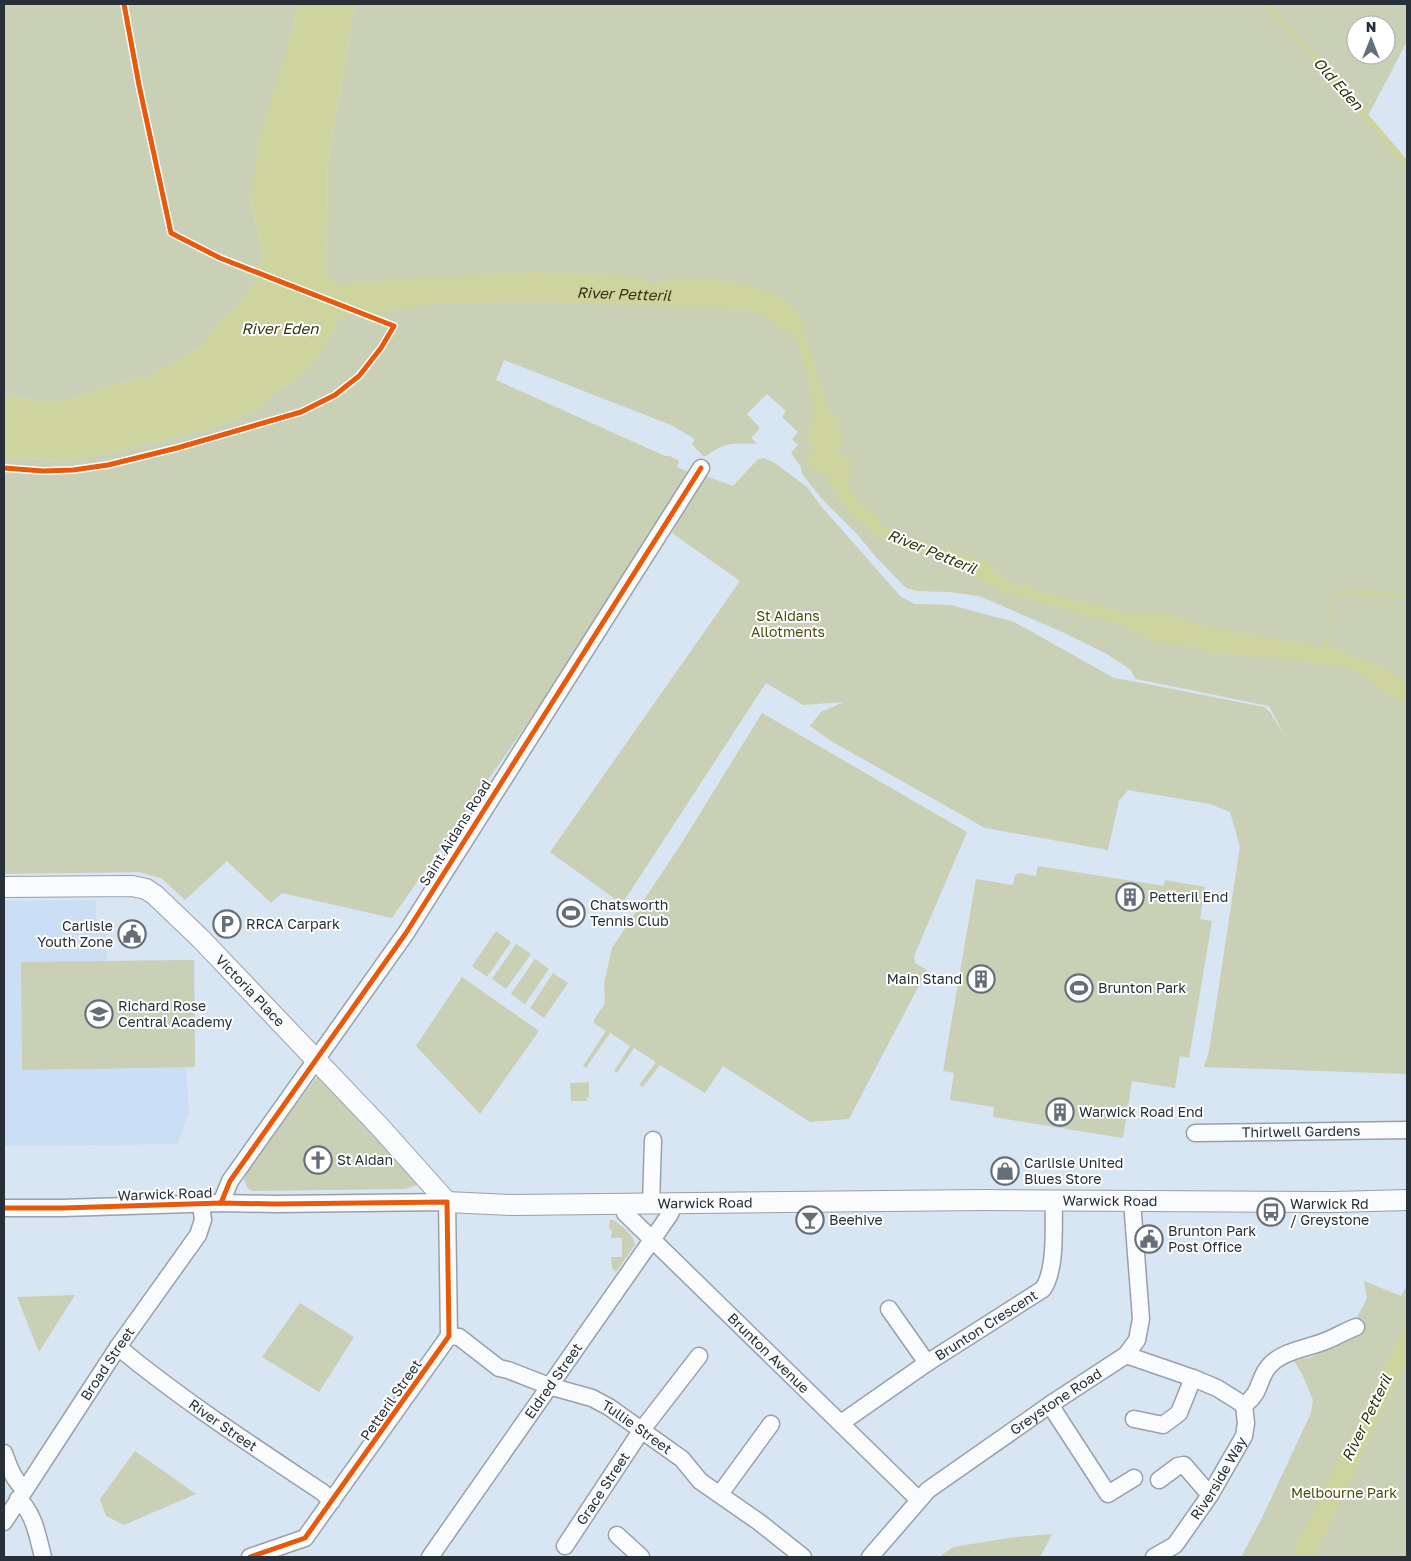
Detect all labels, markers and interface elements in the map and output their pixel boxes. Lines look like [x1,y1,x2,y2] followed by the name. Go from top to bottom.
[1346,15,1396,65] north arrow
[1366,18,1376,35] text: N
[1310,53,1368,114] water label: Old Eden
[576,283,673,304] water label: River Petteril
[242,319,319,337] water label: River Eden
[885,525,981,578] water label: River Petteril
[751,607,825,640] park label: St Aidans Allotments
[415,777,494,889] street label: Saint Aidans Road
[1115,882,1145,912] building icon: Petteril End
[1149,888,1228,905] place label: Petteril End
[590,896,669,929] place label: Chatsworth Tennis Club
[556,898,586,928] sports icon: Chatsworth Tennis Club
[212,909,242,939] parking icon: RRCA Carpark
[246,915,340,932] place label: RRCA Carpark
[37,917,113,950] place label: Carlisle Youth Zone
[117,919,147,949] public building icon: Carlisle Youth Zone
[212,951,289,1030] street label: Victoria Place
[966,964,996,994] building icon: Main Stand
[887,970,962,987] place label: Main Stand
[1064,973,1094,1003] sports icon: Brunton Park
[1098,979,1186,996] place label: Brunton Park
[118,997,233,1030] place label: Richard Rose Central Academy
[84,999,114,1029] school or university icon: Richard Rose Central Academy
[1045,1097,1075,1127] building icon: Warwick Road End
[1079,1103,1203,1120] place label: Warwick Road End
[1242,1122,1360,1140] street label: Thirlwell Gardens
[303,1145,333,1175] church icon: St Aidan
[337,1151,393,1168] place label: St Aidan
[1024,1154,1123,1187] place label: Carlisle United Blues Store
[990,1156,1020,1186] shop icon: Carlisle United Blues Store
[117,1183,213,1204] street label: Warwick Road
[1062,1191,1158,1209] street label: Warwick Road
[657,1193,753,1211] street label: Warwick Road
[1290,1195,1369,1228] place label: Warwick Rd / Greystone
[1256,1197,1286,1227] bus stop icon: Warwick Rd / Greystone
[795,1205,825,1235] bar icon: Beehive
[829,1211,883,1228] place label: Beehive
[1168,1222,1256,1255] place label: Brunton Park Post Office
[1134,1224,1164,1254] public building icon: Brunton Park Post Office
[931,1286,1040,1364] street label: Brunton Crescent
[724,1309,813,1396] street label: Brunton Avenue
[77,1323,138,1403] street label: Broad Street
[521,1339,585,1422] street label: Eldred Street
[356,1356,425,1443] street label: Petteril Street
[1006,1364,1105,1438] street label: Greystone Road
[1337,1370,1395,1464] water label: River Petteril
[186,1395,261,1454] street label: River Street
[599,1396,675,1457] street label: Tullie Street
[1186,1433,1250,1523] street label: Riverside Way
[572,1448,633,1528] street label: Grace Street
[1291,1484,1397,1501] park label: Melbourne Park

